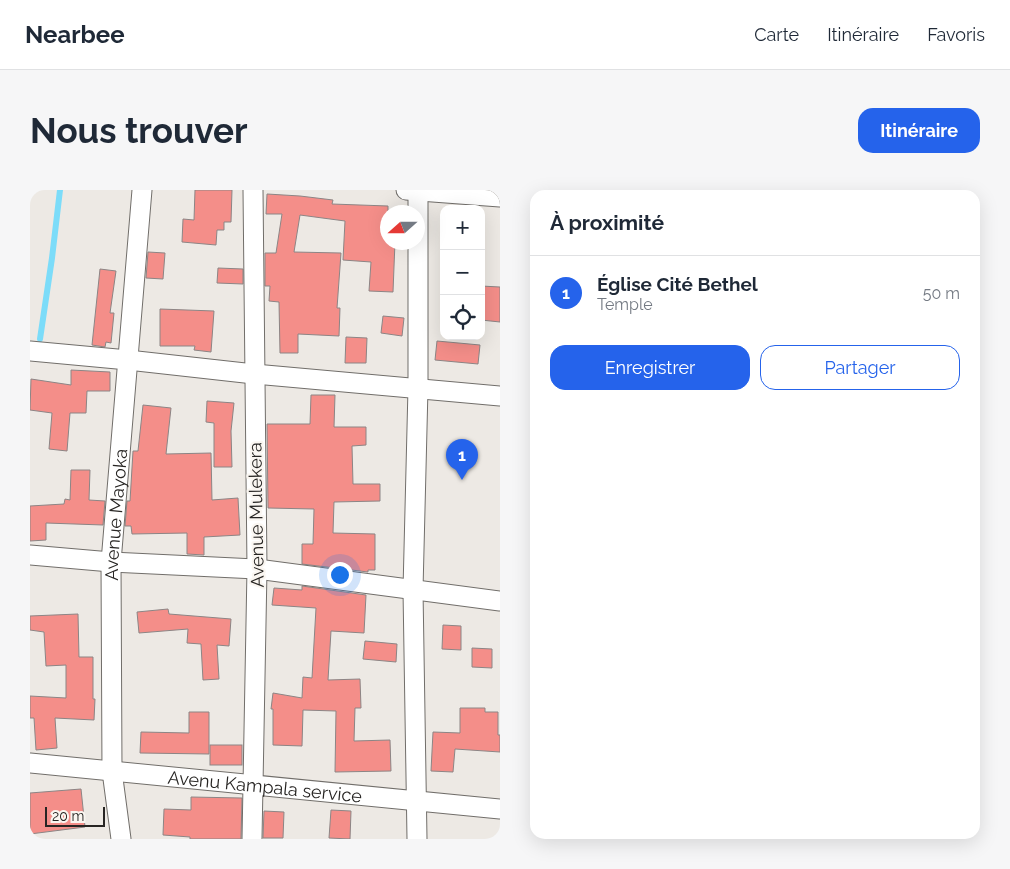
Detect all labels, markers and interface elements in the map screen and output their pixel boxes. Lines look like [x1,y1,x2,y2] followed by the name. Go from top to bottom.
[25,20,125,49] text: Nearbee
[754,24,799,45] text: Carte
[827,24,899,45] text: Itinéraire
[927,24,985,45] text: Favoris
[858,108,980,153] button: Itinéraire
[30,110,248,151] text: Nous trouver
[380,205,425,250] north arrow
[440,205,485,340] map controls
[440,205,485,250] button: +
[550,210,664,235] text: À proximité
[440,250,485,295] button: −
[597,273,758,295] text: Église Cité Bethel
[562,284,570,303] text: 1
[923,284,960,303] text: 50 m
[440,295,485,340] button: locate
[597,295,653,314] text: Temple
[550,345,750,390] button: Enregistrer
[760,345,960,390] button: Partager
[446,439,478,480] pin: 1
[244,442,268,588] street label: Avenue Mulekera
[100,448,131,581] street label: Avenue Mayoka
[327,562,353,588] your location
[167,766,363,806] street label: Avenu Kampala service
[45,804,105,827] scale bar
[52,808,84,824] text: 20 m

